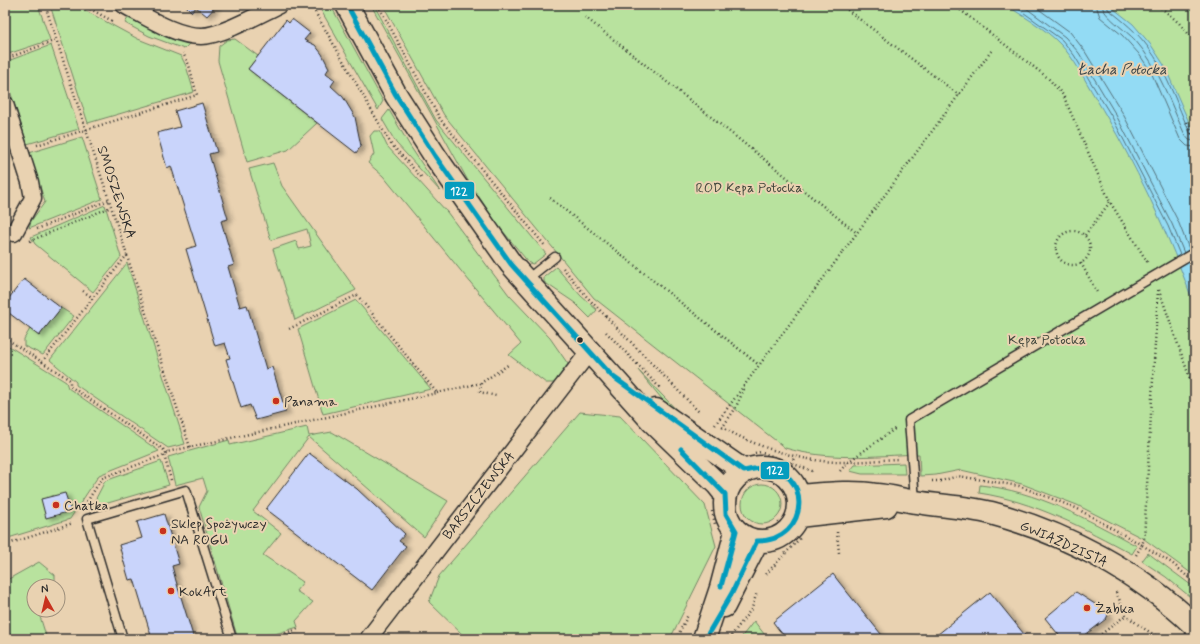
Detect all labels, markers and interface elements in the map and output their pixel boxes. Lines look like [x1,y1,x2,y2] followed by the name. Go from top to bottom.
[1077,60,1167,80] water label: Łacha Potocka
[92,143,140,241] street label: SMOSZEWSKA
[696,179,802,197] park label: ROD Kępa Potocka
[444,181,475,200] line badge: 122
[450,185,468,199] text: 122
[1008,331,1086,349] park label: Kępa Potocka
[575,335,585,345] unlabelled marker
[284,393,338,411] place label: Panama
[271,396,281,406] marker: Panama
[439,448,519,543] street label: BARSZCZEWSKA
[760,461,790,480] line badge: 122
[766,464,784,478] text: 122
[64,497,109,515] place label: Chatka
[51,500,61,510] marker: Chatka
[171,515,267,549] place label: Sklep Spożywczy NA ROGU
[1017,517,1110,571] street label: GWIAŹDZISTA
[158,526,168,536] marker: Sklep Spożywczy NA ROGU
[26,578,66,618] north arrow
[40,582,49,597] text: N
[179,583,227,601] place label: KokArt
[166,586,176,596] marker: KokArt
[1095,600,1135,618] place label: Żabka
[1082,603,1092,613] marker: Żabka

